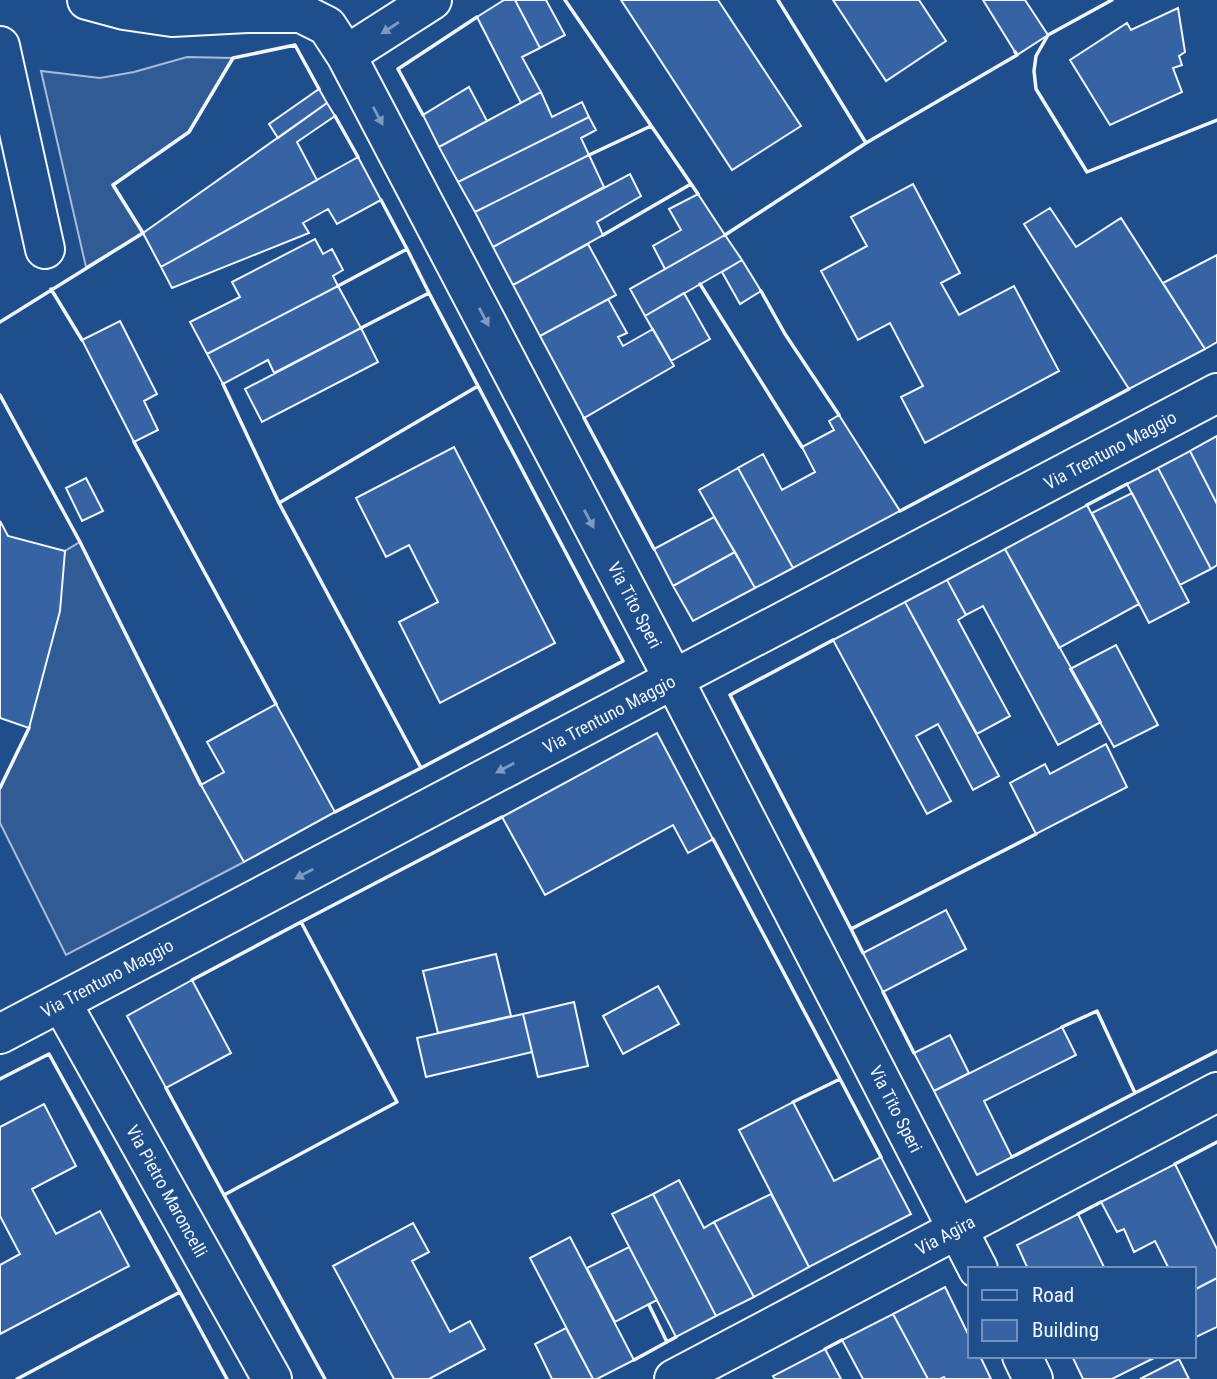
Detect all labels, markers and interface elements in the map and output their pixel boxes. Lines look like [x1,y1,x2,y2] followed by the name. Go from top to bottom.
[380,21,399,34] one-way arrow
[372,106,384,125] one-way arrow
[478,307,490,327] one-way arrow
[1040,406,1180,494] street label: Via Trentuno Maggio
[583,509,595,529] one-way arrow
[603,558,667,652] street label: Via Tito Speri
[539,670,679,758] street label: Via Trentuno Maggio
[495,762,515,774] one-way arrow
[294,869,314,880] one-way arrow
[37,934,177,1022] street label: Via Trentuno Maggio
[865,1062,927,1156] street label: Via Tito Speri
[122,1121,212,1261] street label: Via Pietro Maroncelli
[912,1211,978,1259] street label: Via Agira
[968,1267,1196,1358] legend
[1032,1283,1074,1307] text: Road
[1032,1318,1099,1342] text: Building

